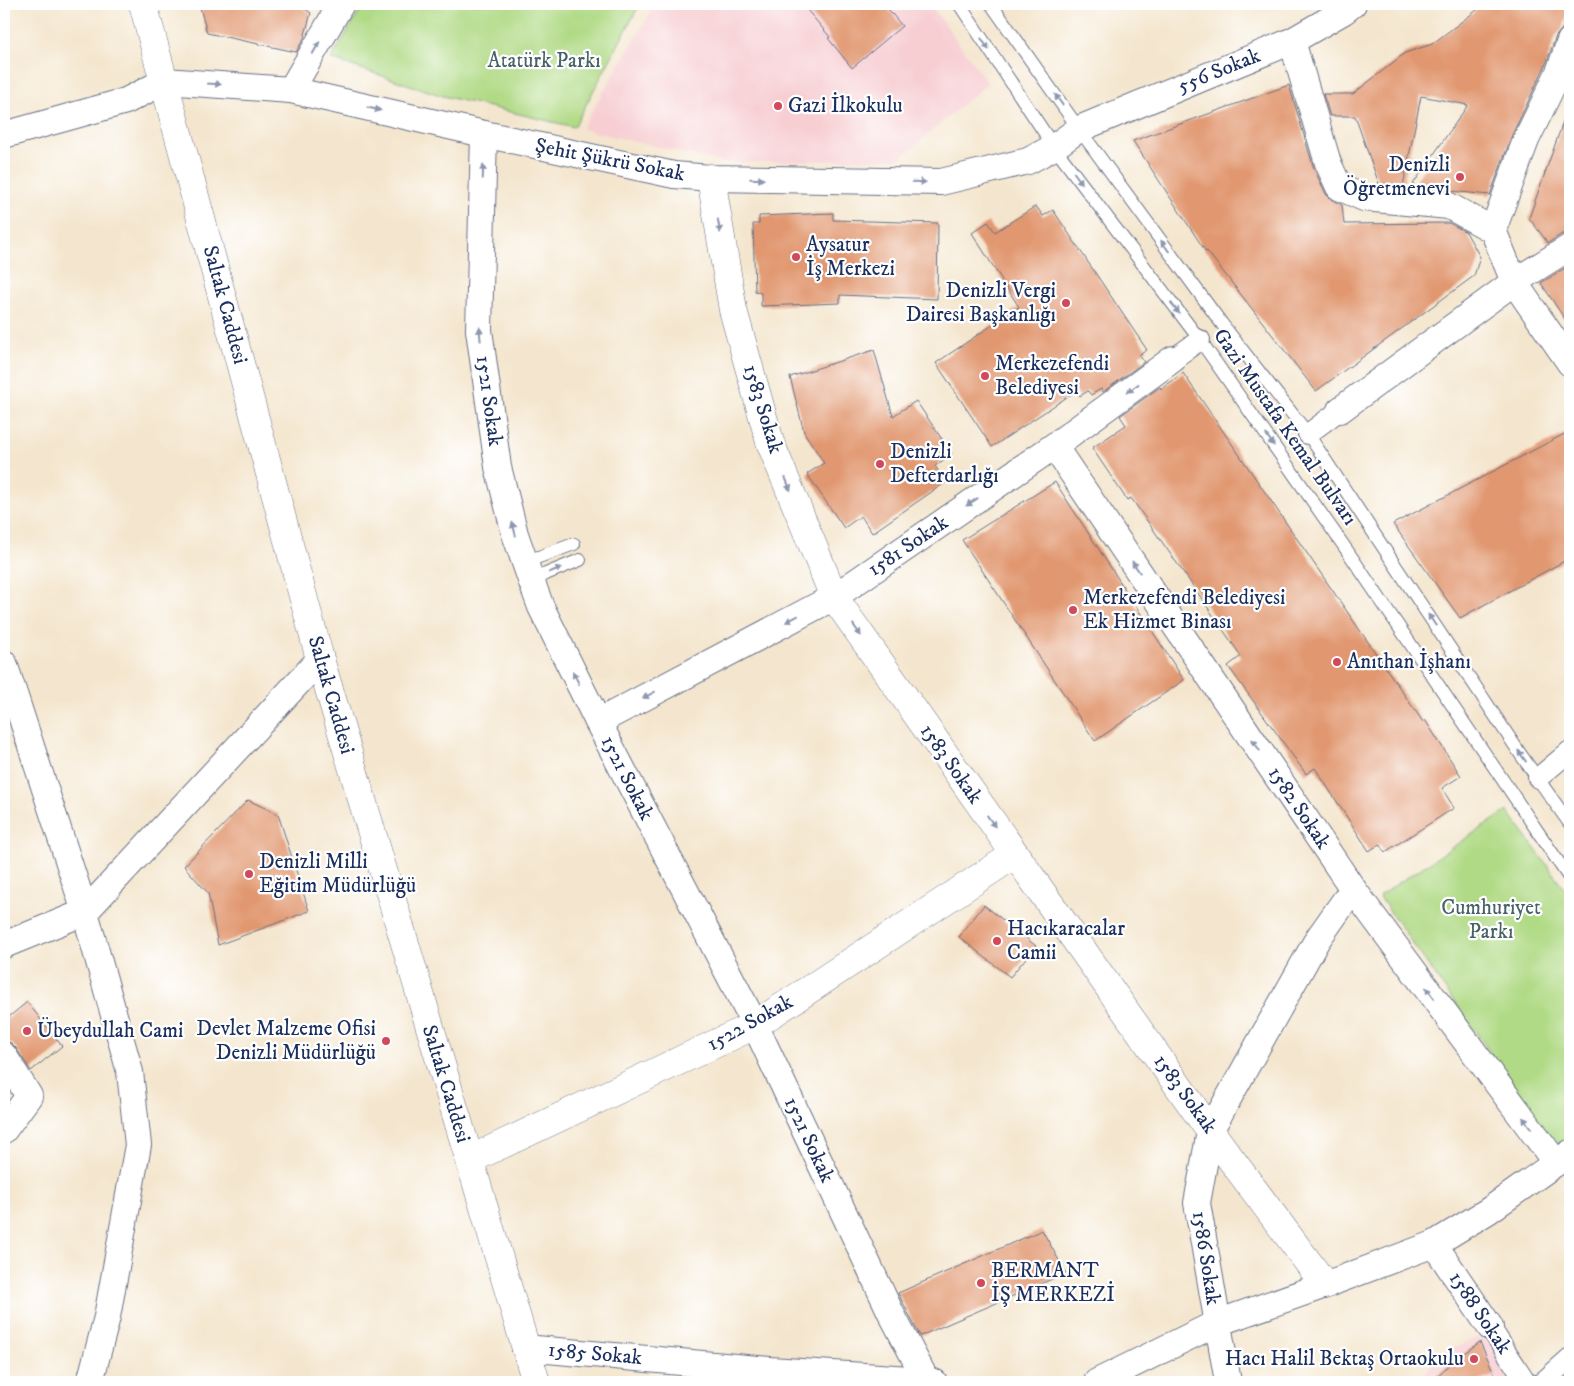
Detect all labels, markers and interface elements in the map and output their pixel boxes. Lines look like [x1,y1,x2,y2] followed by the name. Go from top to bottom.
[981,38,990,51] one-way arrow
[311,41,320,54] one-way arrow
[1174,42,1265,99] street label: 556 Sokak
[487,48,601,74] park label: Atatürk Parkı
[206,81,222,89] one-way arrow
[788,92,903,119] place label: Gazi İlkokulu
[1054,93,1064,107] one-way arrow
[772,100,784,112] marker: Gazi İlkokulu
[366,105,382,113] one-way arrow
[533,133,688,187] street label: Şehit Şükrü Sokak
[1343,152,1450,202] place label: Denizli Öğretmenevi
[479,164,487,180] one-way arrow
[1072,171,1083,184] one-way arrow
[1454,171,1466,183] marker: Denizli Öğretmenevi
[749,175,765,183] one-way arrow
[911,178,927,186] one-way arrow
[716,219,724,235] one-way arrow
[806,232,895,282] place label: Aysatur İş Merkezi
[1160,239,1170,253] one-way arrow
[197,243,253,367] street label: Saltak Caddesi
[790,251,802,263] marker: Aysatur İş Merkezi
[906,278,1056,328] place label: Denizli Vergi Dairesi Başkanlığı
[1060,297,1072,309] marker: Denizli Vergi Dairesi Başkanlığı
[1170,301,1181,314] one-way arrow
[1207,324,1363,530] street label: Gazi Mustafa Kemal Bulvarı
[475,326,483,342] one-way arrow
[995,351,1109,401] place label: Merkezefendi Belediyesi
[470,354,508,449] street label: 1521 Sokak
[737,361,789,457] street label: 1583 Sokak
[979,370,991,382] marker: Merkezefendi Belediyesi
[1127,383,1140,393] one-way arrow
[1265,433,1275,447] one-way arrow
[890,439,999,489] place label: Denizli Defterdarlığı
[874,458,886,470] marker: Denizli Defterdarlığı
[784,477,792,491] one-way arrow
[965,497,979,507] one-way arrow
[863,509,954,582] street label: 1581 Sokak
[509,521,517,536] one-way arrow
[1131,560,1141,574] one-way arrow
[548,566,563,574] one-way arrow
[1083,585,1286,635] place label: Merkezefendi Belediyesi Ek Hizmet Binası
[1067,604,1079,616] marker: Merkezefendi Belediyesi Ek Hizmet Binası
[1427,614,1436,627] one-way arrow
[785,615,799,623] one-way arrow
[852,623,862,637] one-way arrow
[302,633,360,757] street label: Saltak Caddesi
[1347,648,1471,675] place label: Anıthan İşhanı
[1331,656,1343,668] marker: Anıthan İşhanı
[572,671,580,685] one-way arrow
[641,691,656,699] one-way arrow
[914,719,988,809] street label: 1583 Sokak
[595,731,660,825] street label: 1521 Sokak
[1252,739,1261,752] one-way arrow
[1517,749,1527,762] one-way arrow
[1262,762,1336,855] street label: 1582 Sokak
[986,814,996,828] one-way arrow
[259,849,416,899] place label: Denizli Milli Eğitim Müdürlüğü
[243,868,255,880] marker: Denizli Milli Eğitim Müdürlüğü
[1441,895,1541,945] park label: Cumhuriyet Parkı
[1007,916,1125,966] place label: Hacıkaracalar Camii
[991,935,1003,947] marker: Hacıkaracalar Camii
[1425,987,1436,1000] one-way arrow
[703,989,798,1057] street label: 1522 Sokak
[196,1016,376,1066] place label: Devlet Malzeme Ofisi Denizli Müdürlüğü
[37,1017,183,1044] place label: Übeydullah Cami
[416,1022,476,1146] street label: Saltak Caddesi
[21,1025,33,1037] marker: Übeydullah Cami
[380,1035,392,1047] marker: Devlet Malzeme Ofisi Denizli Müdürlüğü
[1148,1049,1223,1139] street label: 1583 Sokak
[778,1093,840,1187] street label: 1521 Sokak
[1522,1116,1532,1130] one-way arrow
[1186,1209,1226,1307] street label: 1586 Sokak
[991,1258,1115,1308] place label: BERMANT İŞ MERKEZİ
[1443,1267,1517,1360] street label: 1588 Sokak
[975,1277,987,1289] marker: BERMANT İŞ MERKEZİ
[547,1337,644,1371] street label: 1585 Sokak
[1225,1346,1464,1372] place label: Hacı Halil Bektaş Ortaokulu
[1468,1353,1480,1365] marker: Hacı Halil Bektaş Ortaokulu

